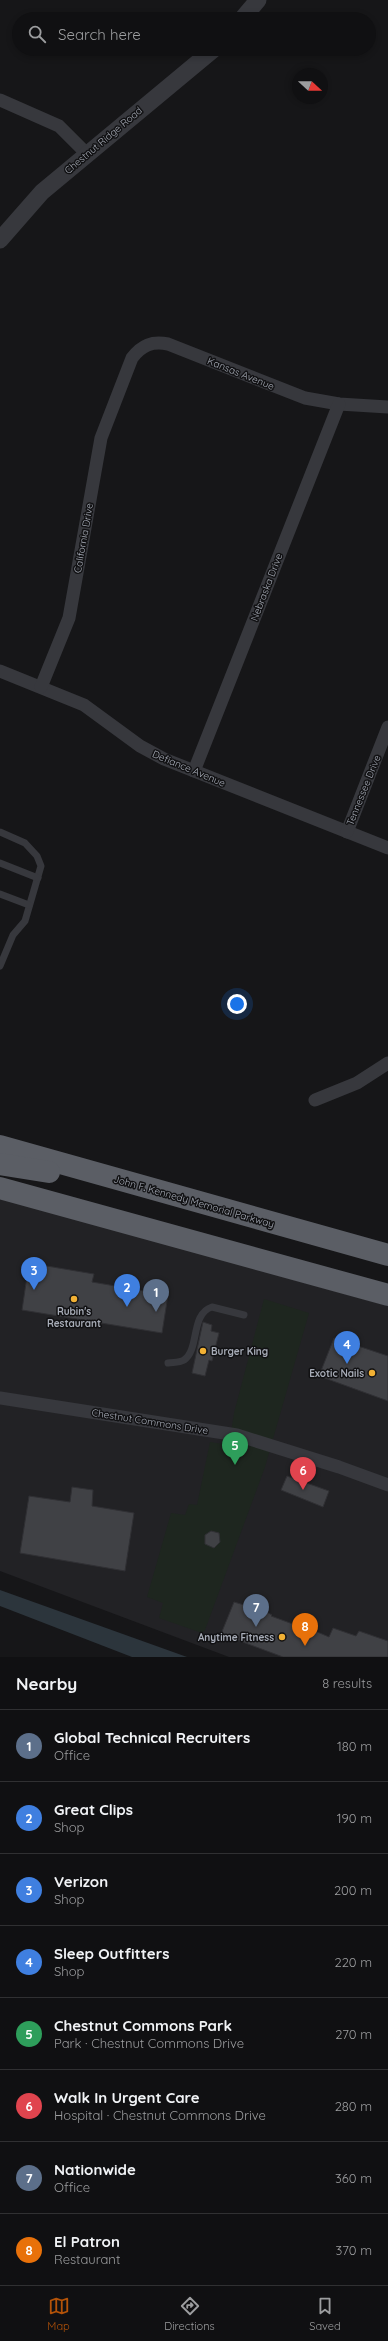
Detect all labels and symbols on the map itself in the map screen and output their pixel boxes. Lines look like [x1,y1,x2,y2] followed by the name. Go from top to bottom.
[292,68,328,104] north arrow
[62,104,145,177] street label: Chestnut Ridge Road
[205,354,277,393] street label: Kansas Avenue
[71,502,96,574] street label: California Drive
[248,551,285,623] street label: Nebraska Drive
[150,747,228,790] street label: Defiance Avenue
[343,753,384,827] street label: Tennessee Drive
[227,994,247,1014] your location
[112,1172,276,1231] street label: John F. Kennedy Memorial Parkway
[21,1257,47,1290] pin: 3
[114,1274,140,1307] pin: 2
[143,1279,169,1312] pin: 1
[69,1294,79,1304] marker: Rubin's Restaurant
[47,1305,101,1330] place label: Rubin's Restaurant
[334,1331,360,1364] pin: 4
[211,1345,268,1358] place label: Burger King
[198,1346,208,1356] marker: Burger King
[309,1367,364,1380] place label: Exotic Nails
[367,1368,377,1378] marker: Exotic Nails
[91,1406,209,1437] street label: Chestnut Commons Drive
[222,1432,248,1465] pin: 5
[290,1457,316,1490] pin: 6
[243,1594,269,1627] pin: 7
[292,1613,318,1646] pin: 8
[198,1631,274,1644] place label: Anytime Fitness
[277,1632,287,1642] marker: Anytime Fitness

